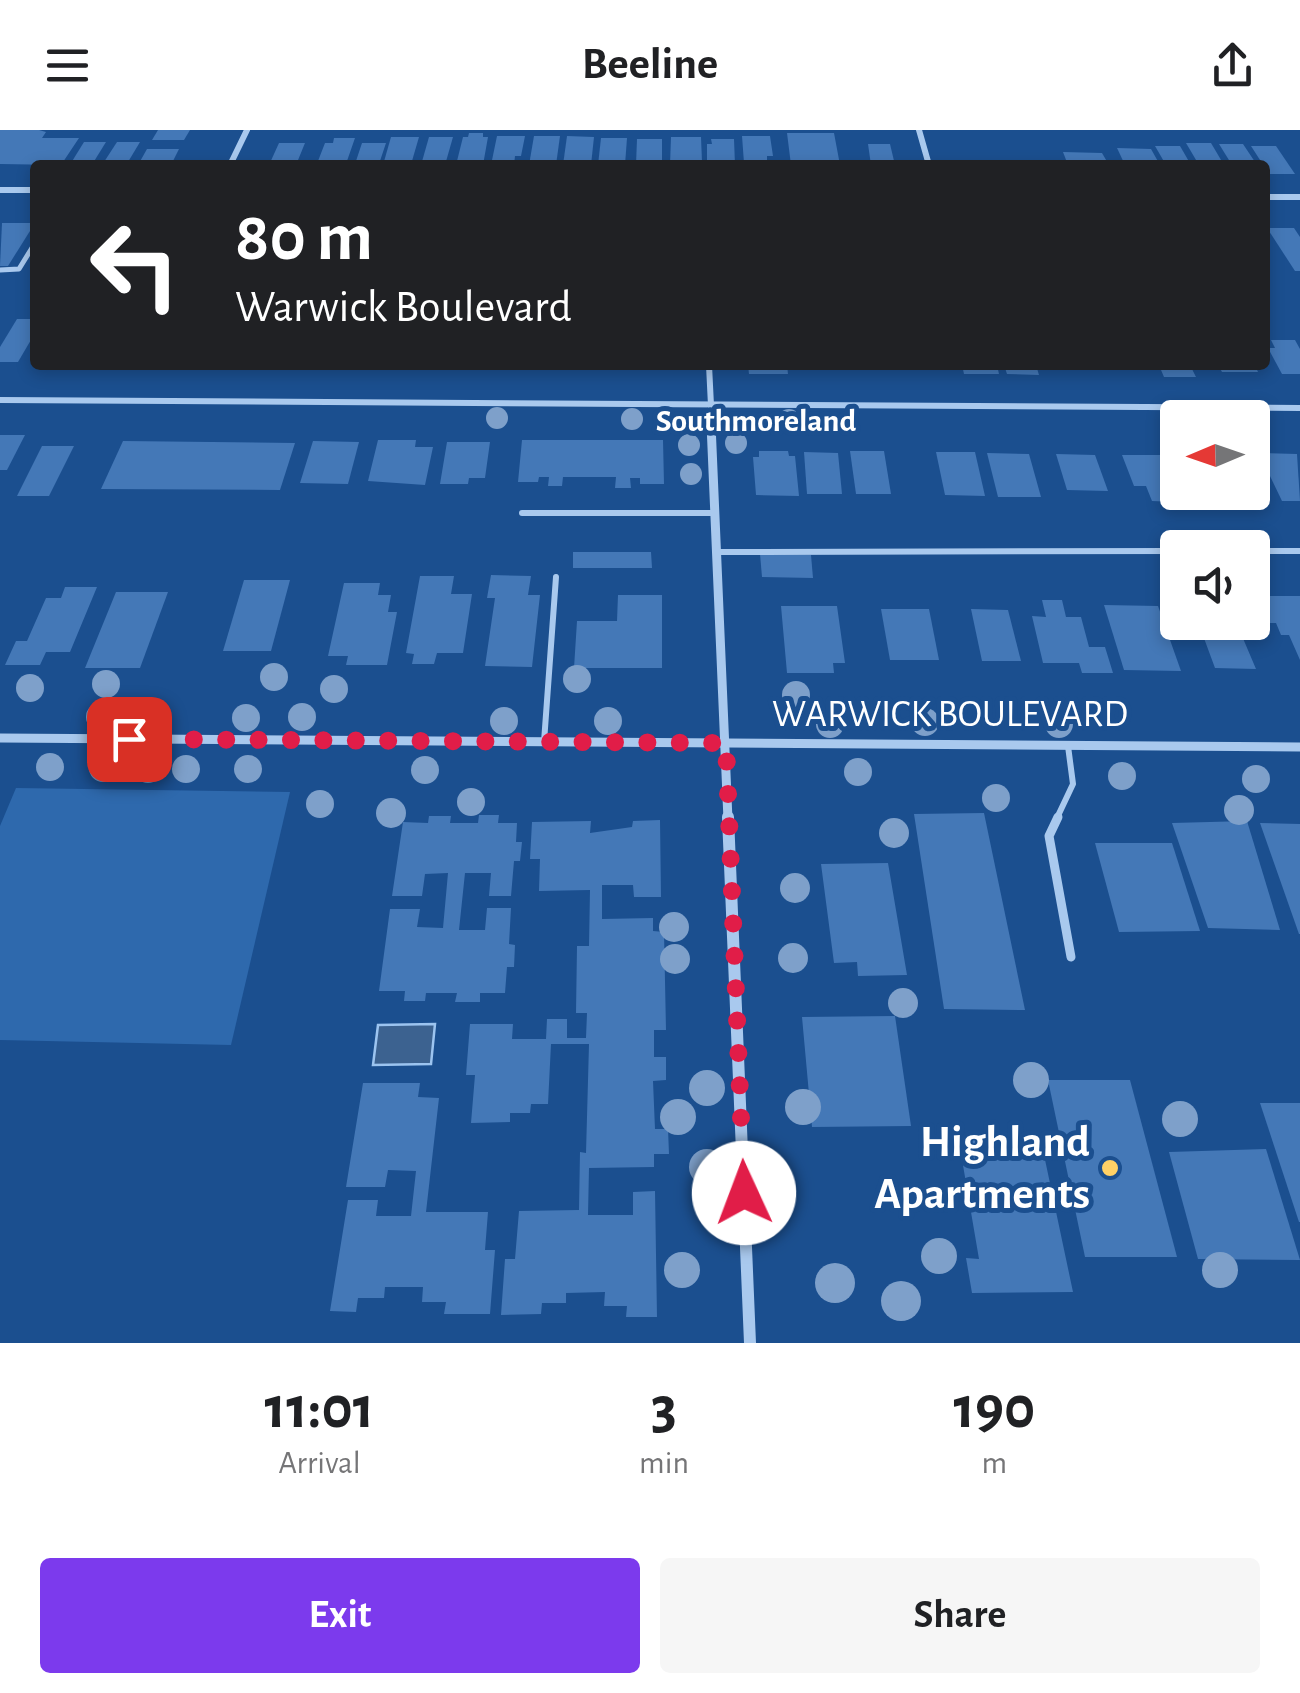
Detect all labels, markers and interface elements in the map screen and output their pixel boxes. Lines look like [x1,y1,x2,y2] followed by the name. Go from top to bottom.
[40,38,95,93] icon: menu
[1205,38,1260,93] icon: share
[582,42,718,87] text: Beeline
[70,200,200,330] icon: left
[235,203,373,273] text: 80 m
[235,285,572,330] text: Warwick Boulevard
[1160,400,1270,510] north arrow
[1160,400,1270,640] map controls
[656,405,856,437] district label: Southmoreland
[1160,530,1270,640] button: sound
[772,696,1128,734] street label: WARWICK BOULEVARD
[87,697,172,782] pin
[102,712,157,767] icon: arrive
[874,1120,1090,1217] place label: Highland Apartments
[692,1141,796,1245] position arrow
[1099,1157,1121,1179] marker: Highland Apartments
[265,1379,374,1439] text: 11:01
[651,1379,677,1439] text: 3
[954,1379,1035,1439] text: 190
[278,1447,361,1479] text: Arrival
[639,1447,689,1479] text: min
[982,1447,1007,1479] text: m
[40,1558,640,1673] button: Exit
[660,1558,1260,1673] button: Share

